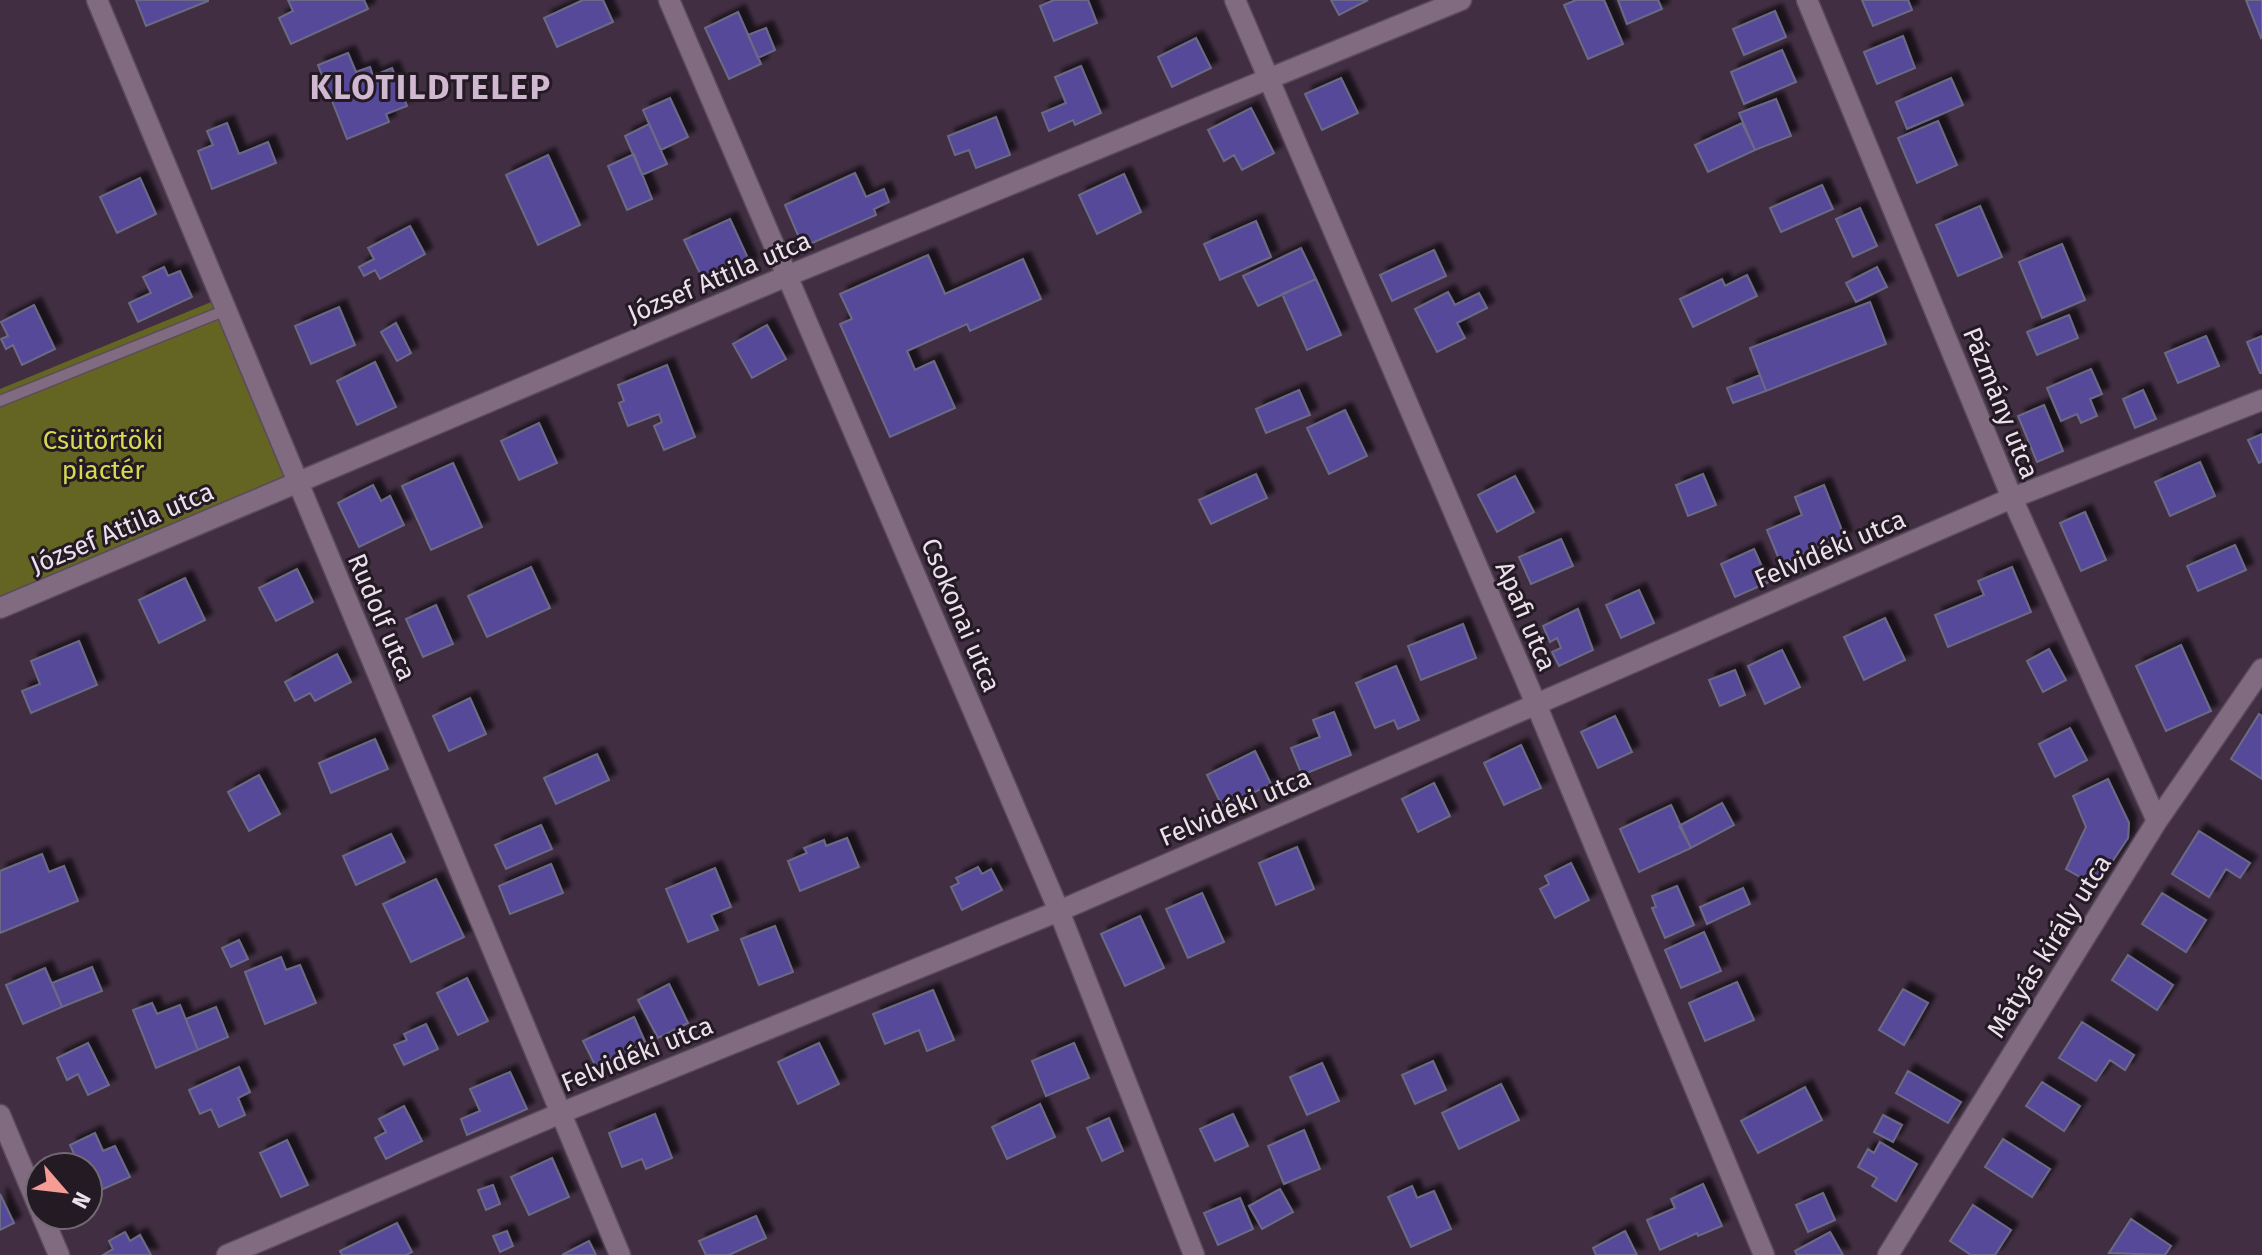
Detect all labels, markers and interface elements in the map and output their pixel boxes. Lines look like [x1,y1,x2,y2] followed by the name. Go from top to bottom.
[310,67,552,108] district label: KLOTILDTELEP
[623,225,815,330] street label: József Attila utca
[1956,323,2045,484] street label: Pázmány utca
[43,425,163,486] park label: Csütörtöki piactér
[26,476,218,581] street label: József Attila utca
[1750,504,1910,595] street label: Felvidéki utca
[914,534,1007,697] street label: Csokonai utca
[341,549,422,686] street label: Rudolf utca
[1489,557,1563,676] street label: Apafi utca
[1155,762,1315,853] street label: Felvidéki utca
[1981,849,2118,1044] street label: Mátyás király utca
[557,1010,718,1099] street label: Felvidéki utca
[24,1151,104,1231] north arrow
[66,1187,97,1213] text: N

